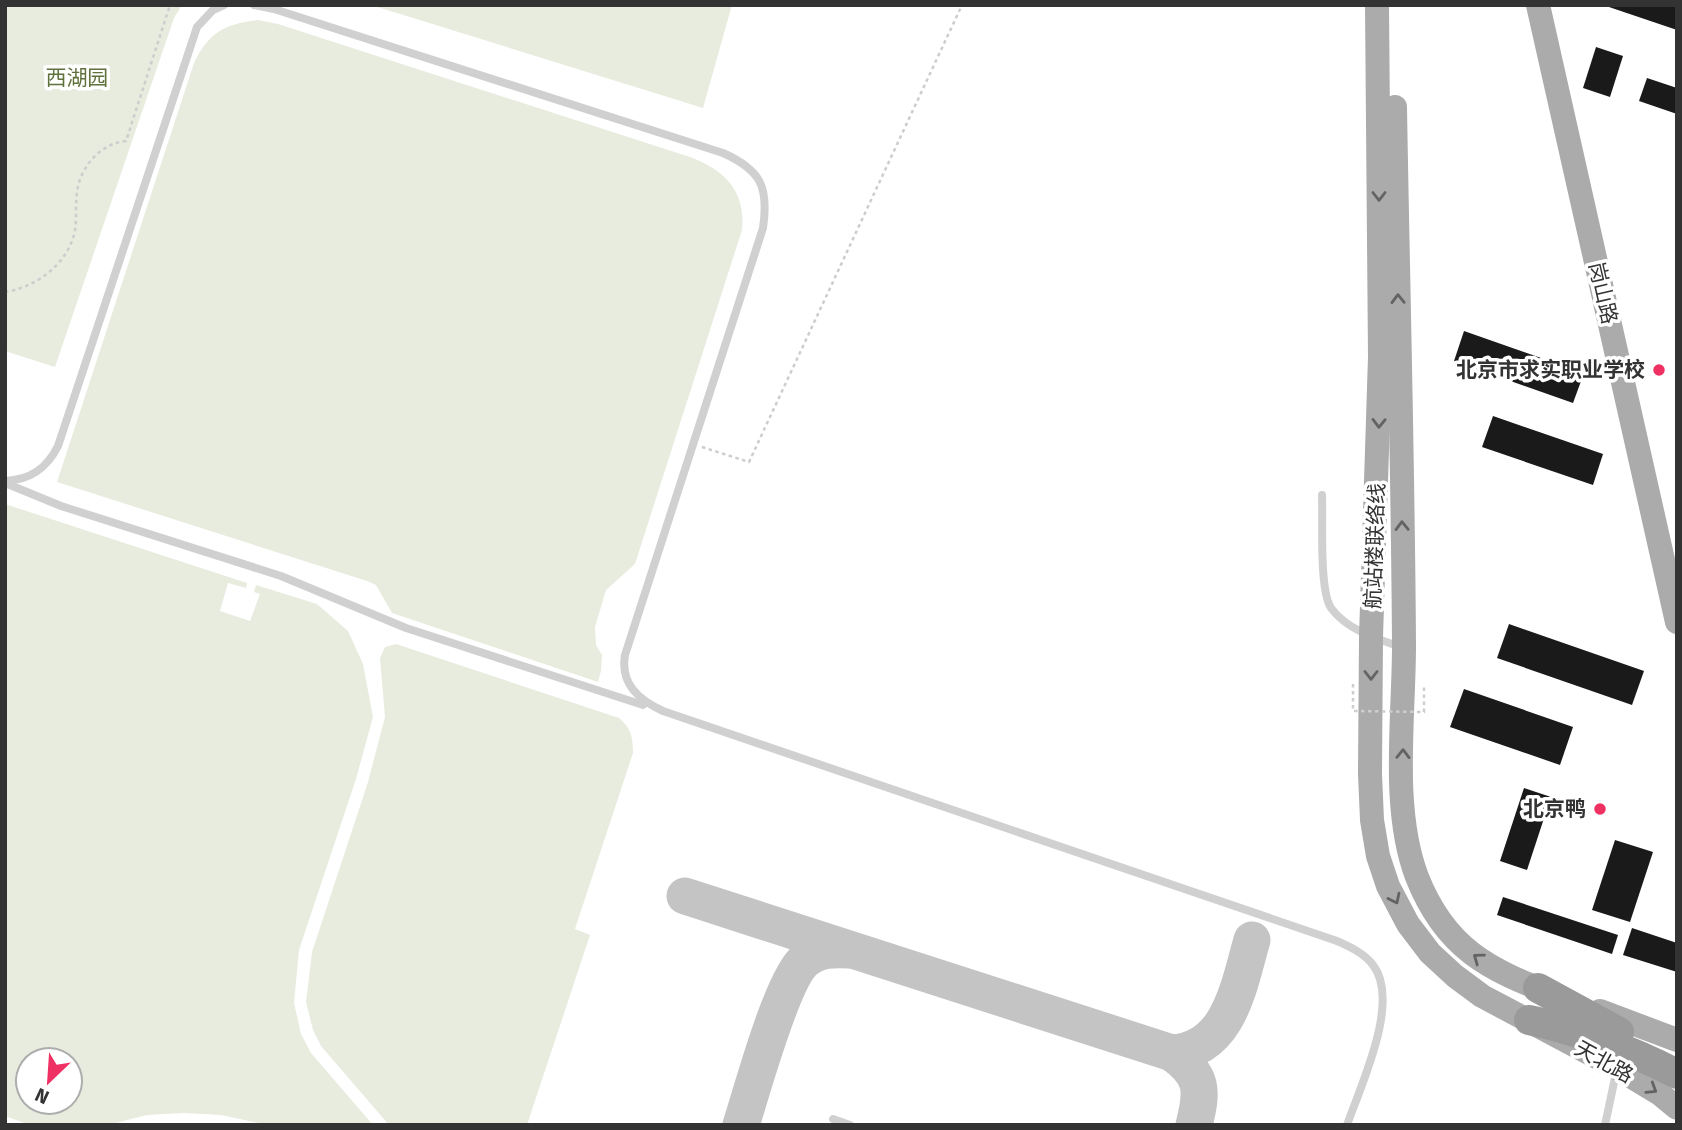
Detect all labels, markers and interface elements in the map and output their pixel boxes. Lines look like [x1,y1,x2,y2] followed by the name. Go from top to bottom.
[46,65,109,91] park label: 西湖园
[1371,191,1387,202] one-way arrow
[1583,259,1623,327] street label: 岗山路
[1391,293,1406,304] one-way arrow
[1456,357,1645,383] place label: 北京市求实职业学校
[1651,362,1667,378] marker: 北京市求实职业学校
[1371,418,1386,429] one-way arrow
[1360,483,1390,609] street label: 航站楼联络线
[1394,521,1410,531] one-way arrow
[1363,671,1379,681] one-way arrow
[1395,748,1410,759] one-way arrow
[1523,796,1586,822] place label: 北京鸭
[1592,801,1608,817] marker: 北京鸭
[1386,892,1400,904] one-way arrow
[1473,954,1485,966] one-way arrow
[1570,1035,1638,1089] street label: 天北路
[14,1046,84,1116] north arrow
[1644,1081,1657,1094] one-way arrow
[31,1083,53,1109] text: N

